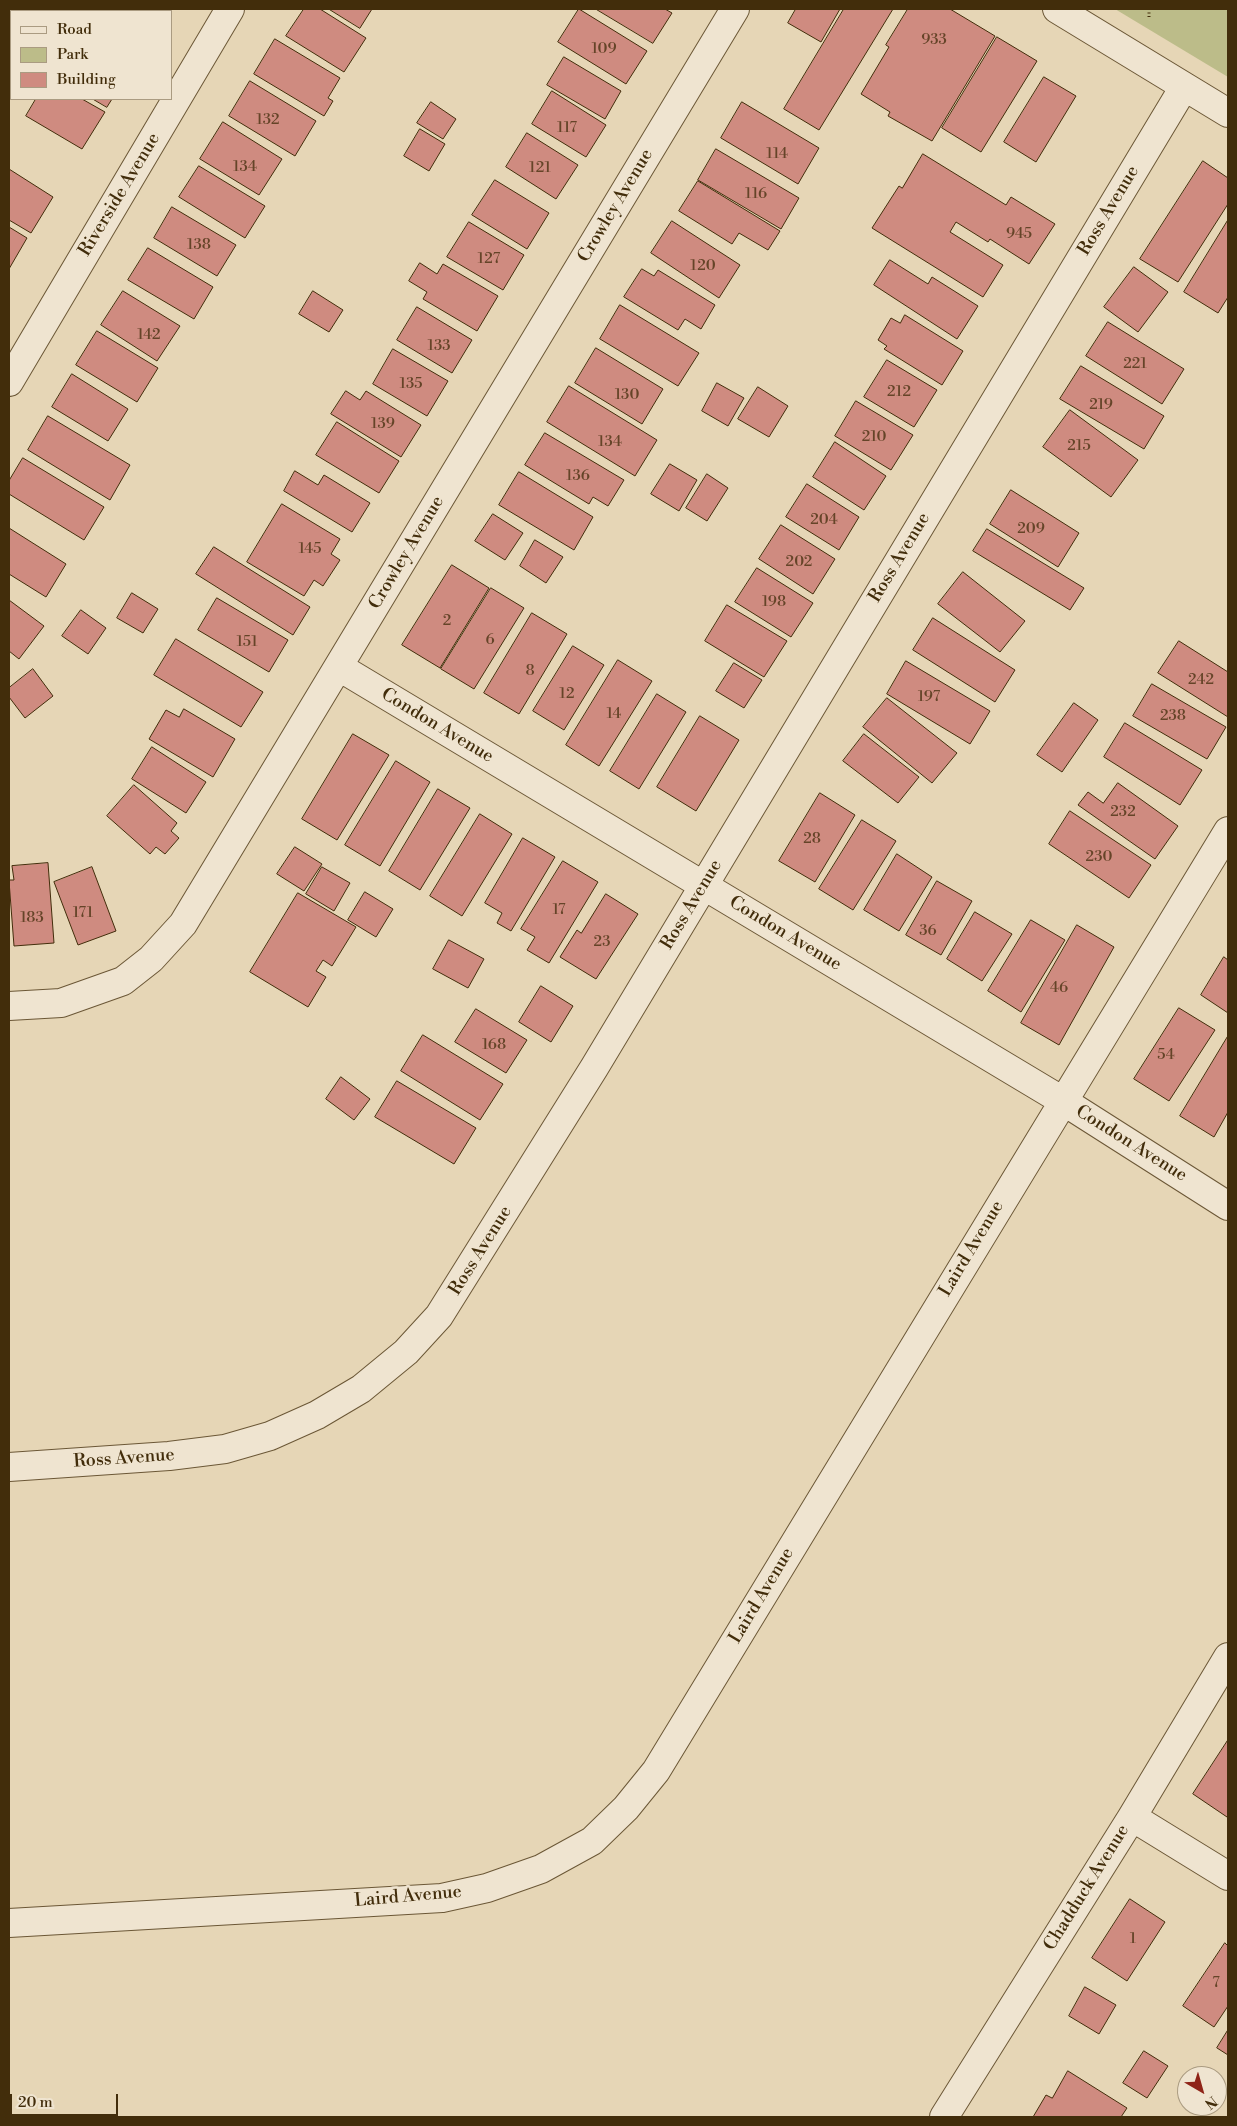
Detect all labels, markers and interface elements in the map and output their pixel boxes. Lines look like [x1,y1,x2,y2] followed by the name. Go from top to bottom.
[10,10,172,100] legend
[57,20,92,39] text: Road
[921,31,947,49] house number: 933
[591,40,617,58] house number: 109
[57,45,88,64] text: Park
[57,70,116,89] text: Building
[256,111,280,129] house number: 132
[557,119,577,137] house number: 117
[75,129,165,261] street label: Riverside Avenue
[574,145,658,267] street label: Crowley Avenue
[766,145,788,163] house number: 114
[233,158,257,176] house number: 134
[529,159,551,177] house number: 121
[1074,162,1144,260] street label: Ross Avenue
[745,185,767,203] house number: 116
[1006,225,1032,243] house number: 945
[187,236,211,254] house number: 138
[478,250,500,268] house number: 127
[690,257,716,275] house number: 120
[137,326,161,344] house number: 142
[427,337,451,355] house number: 133
[1123,355,1147,373] house number: 221
[399,375,423,393] house number: 135
[887,383,911,401] house number: 212
[615,386,639,404] house number: 130
[1089,396,1113,414] house number: 219
[371,415,395,433] house number: 139
[862,428,886,446] house number: 210
[598,433,622,451] house number: 134
[1067,437,1091,455] house number: 215
[566,467,590,485] house number: 136
[365,492,449,614] street label: Crowley Avenue
[865,509,935,607] street label: Ross Avenue
[810,511,838,529] house number: 204
[1017,520,1045,538] house number: 209
[298,540,322,558] house number: 145
[786,553,812,571] house number: 202
[762,593,786,611] house number: 198
[443,612,451,630] house number: 2
[485,631,495,649] house number: 6
[236,633,258,651] house number: 151
[525,662,535,680] house number: 8
[1188,671,1214,689] house number: 242
[377,684,497,768] street label: Condon Avenue
[559,685,575,703] house number: 12
[918,688,940,706] house number: 197
[607,705,621,723] house number: 14
[1160,707,1186,725] house number: 238
[1110,803,1136,821] house number: 232
[803,830,821,848] house number: 28
[1086,848,1112,866] house number: 230
[657,856,727,954] street label: Ross Avenue
[725,892,845,976] street label: Condon Avenue
[552,901,566,919] house number: 17
[73,904,93,922] house number: 171
[20,909,44,927] house number: 183
[919,922,937,940] house number: 36
[594,933,610,951] house number: 23
[1050,979,1068,997] house number: 46
[482,1036,506,1054] house number: 168
[1157,1046,1175,1064] house number: 54
[1071,1101,1191,1187] street label: Condon Avenue
[935,1197,1009,1301] street label: Laird Avenue
[445,1202,517,1300] street label: Ross Avenue
[73,1445,175,1473] street label: Ross Avenue
[725,1544,799,1648] street label: Laird Avenue
[1040,1821,1134,1955] street label: Chadduck Avenue
[353,1882,463,1912] street label: Laird Avenue
[1130,1930,1136,1948] house number: 1
[1212,1974,1220,1992] house number: 7
[1177,2066,1227,2116] north arrow
[12,2084,120,2116] scale bar
[1201,2092,1221,2113] text: N
[18,2093,53,2112] text: 20 m

